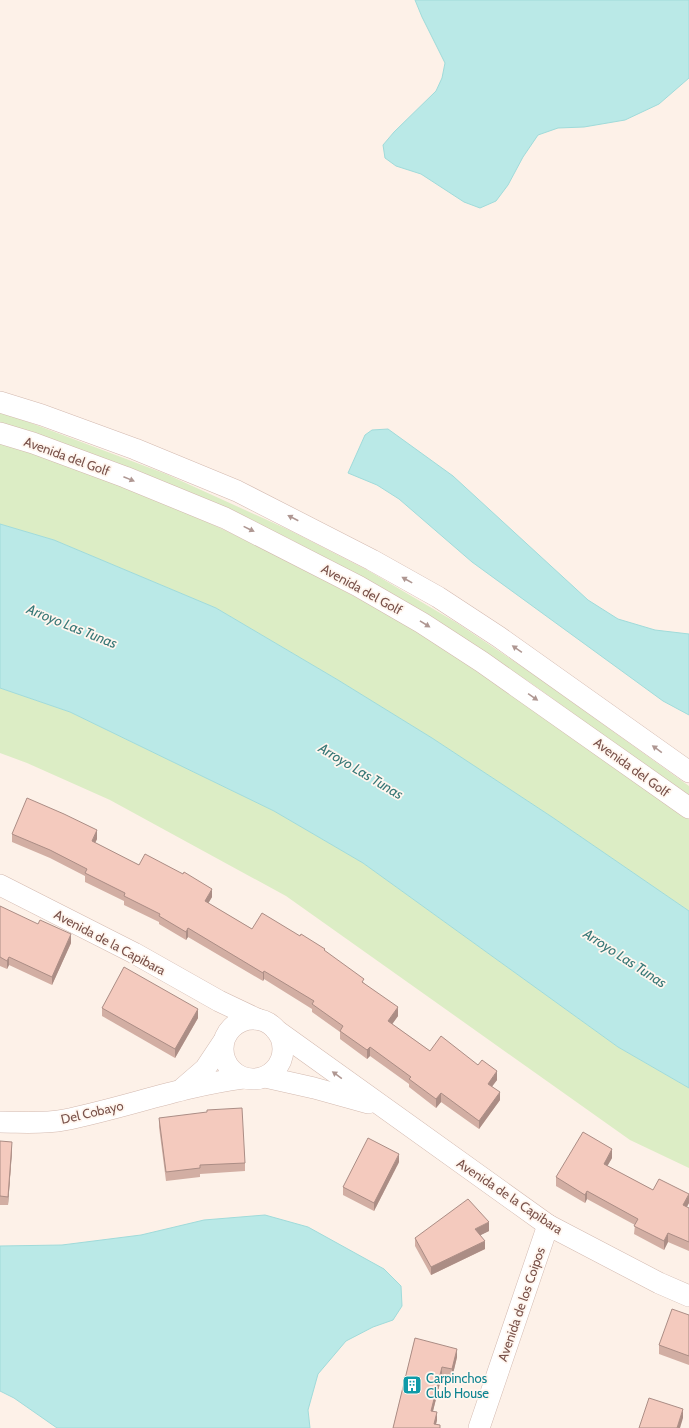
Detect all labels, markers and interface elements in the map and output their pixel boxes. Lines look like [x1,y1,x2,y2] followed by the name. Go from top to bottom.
[22,433,113,479] street label: Avenida del Golf
[124,476,136,482] one-way arrow
[287,515,299,521] one-way arrow
[243,526,254,533] one-way arrow
[319,560,406,618] street label: Avenida del Golf
[401,576,413,583] one-way arrow
[23,599,120,652] water label: Arroyo Las Tunas
[419,621,431,628] one-way arrow
[512,645,522,653] one-way arrow
[527,693,538,701] one-way arrow
[591,734,674,800] street label: Avenida del Golf
[315,738,407,804] water label: Arroyo Las Tunas
[652,745,663,753] one-way arrow
[52,906,169,978] street label: Avenida de la Capibara
[579,924,670,992] water label: Arroyo Las Tunas
[332,1071,343,1079] one-way arrow
[59,1097,125,1127] street label: Del Cobayo
[454,1155,566,1238] street label: Avenida de la Capibara
[494,1244,548,1363] street label: Avenida de los Coipos
[426,1370,489,1401] place label: Carpinchos Club House
[401,1374,423,1396] building icon: Carpinchos Club House

